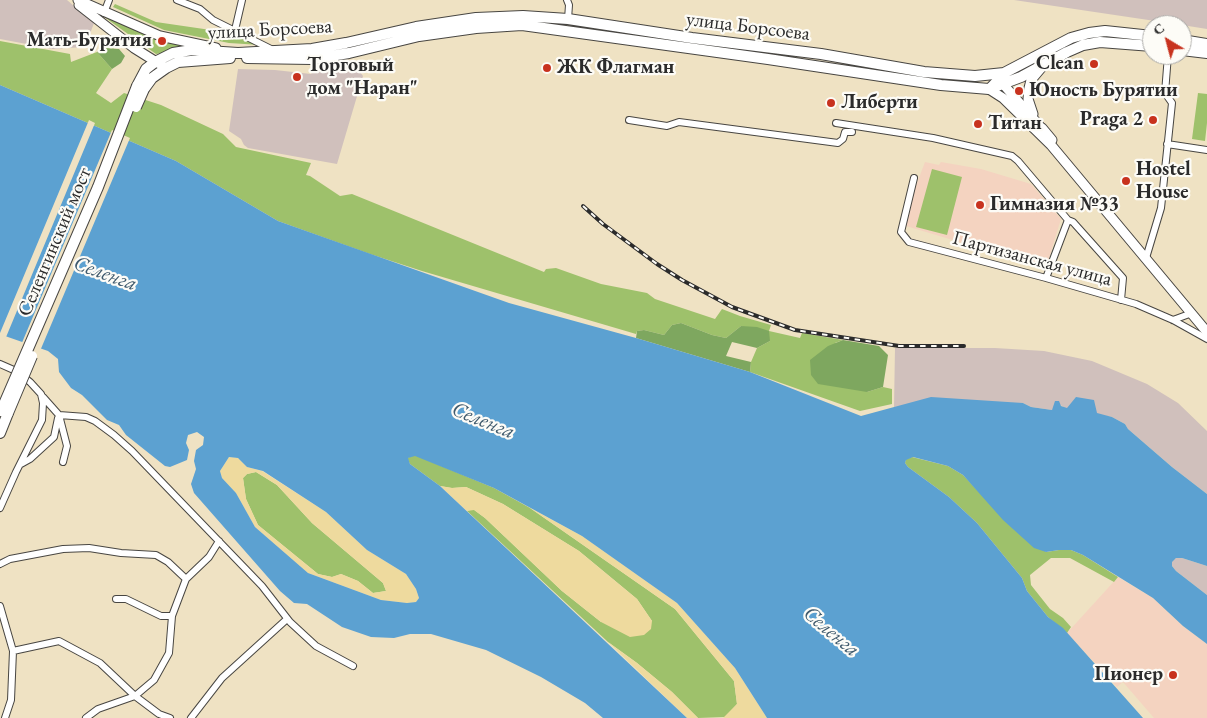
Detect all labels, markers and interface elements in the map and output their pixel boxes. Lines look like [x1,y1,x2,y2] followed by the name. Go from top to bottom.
[685,7,811,47] street label: улица Борсоева
[207,15,333,45] street label: улица Борсоева
[1142,15,1192,65] north arrow
[1149,19,1168,39] text: С
[27,29,152,53] place label: Мать-Бурятия
[156,35,168,47] marker: Мать-Бурятия
[1036,52,1084,76] place label: Clean
[307,54,418,101] place label: Торговый дом "Наран"
[557,56,674,80] place label: ЖК Флагман
[1088,58,1100,70] marker: Clean
[541,62,553,74] marker: ЖК Флагман
[291,71,303,83] marker: Торговый дом "Наран"
[1029,79,1178,103] place label: Юность Бурятии
[1013,85,1025,97] marker: Юность Бурятии
[841,91,918,115] place label: Либерти
[825,97,837,109] marker: Либерти
[1080,108,1143,132] place label: Praga 2
[988,112,1042,136] place label: Титан
[1147,114,1159,126] marker: Praga 2
[972,118,984,130] marker: Титан
[1136,158,1191,205] place label: Hostel House
[13,164,97,320] street label: Селенгинский мост
[1120,175,1132,187] marker: Hostel House
[990,193,1119,217] place label: Гимназия №33
[974,199,986,211] marker: Гимназия №33
[949,226,1115,292] street label: Партизанская улица
[70,251,140,297] water label: Селенга
[448,397,518,445] water label: Селенга
[798,601,864,663] water label: Селенга
[1094,663,1163,687] place label: Пионер
[1167,669,1179,681] marker: Пионер

